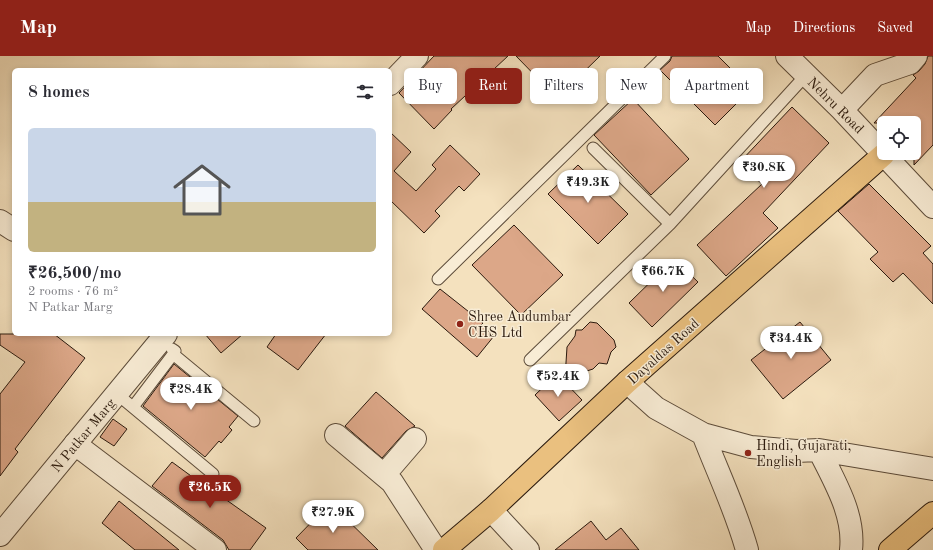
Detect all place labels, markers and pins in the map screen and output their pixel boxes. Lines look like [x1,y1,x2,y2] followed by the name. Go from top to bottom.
[731,155,797,189] pin: ₹30.8K
[555,170,621,204] pin: ₹49.3K
[630,259,696,293] pin: ₹66.7K
[468,310,571,340] place label: Shree Audumbar CHS Ltd
[455,319,465,329] marker: Shree Audumbar CHS Ltd
[758,326,824,360] pin: ₹34.4K
[525,364,591,398] pin: ₹52.4K
[158,377,224,411] pin: ₹28.4K
[756,439,852,469] place label: Hindi, Gujarati, English
[743,448,753,458] marker: Hindi, Gujarati, English
[177,475,243,509] pin: ₹26.5K
[300,500,366,534] pin: ₹27.9K

